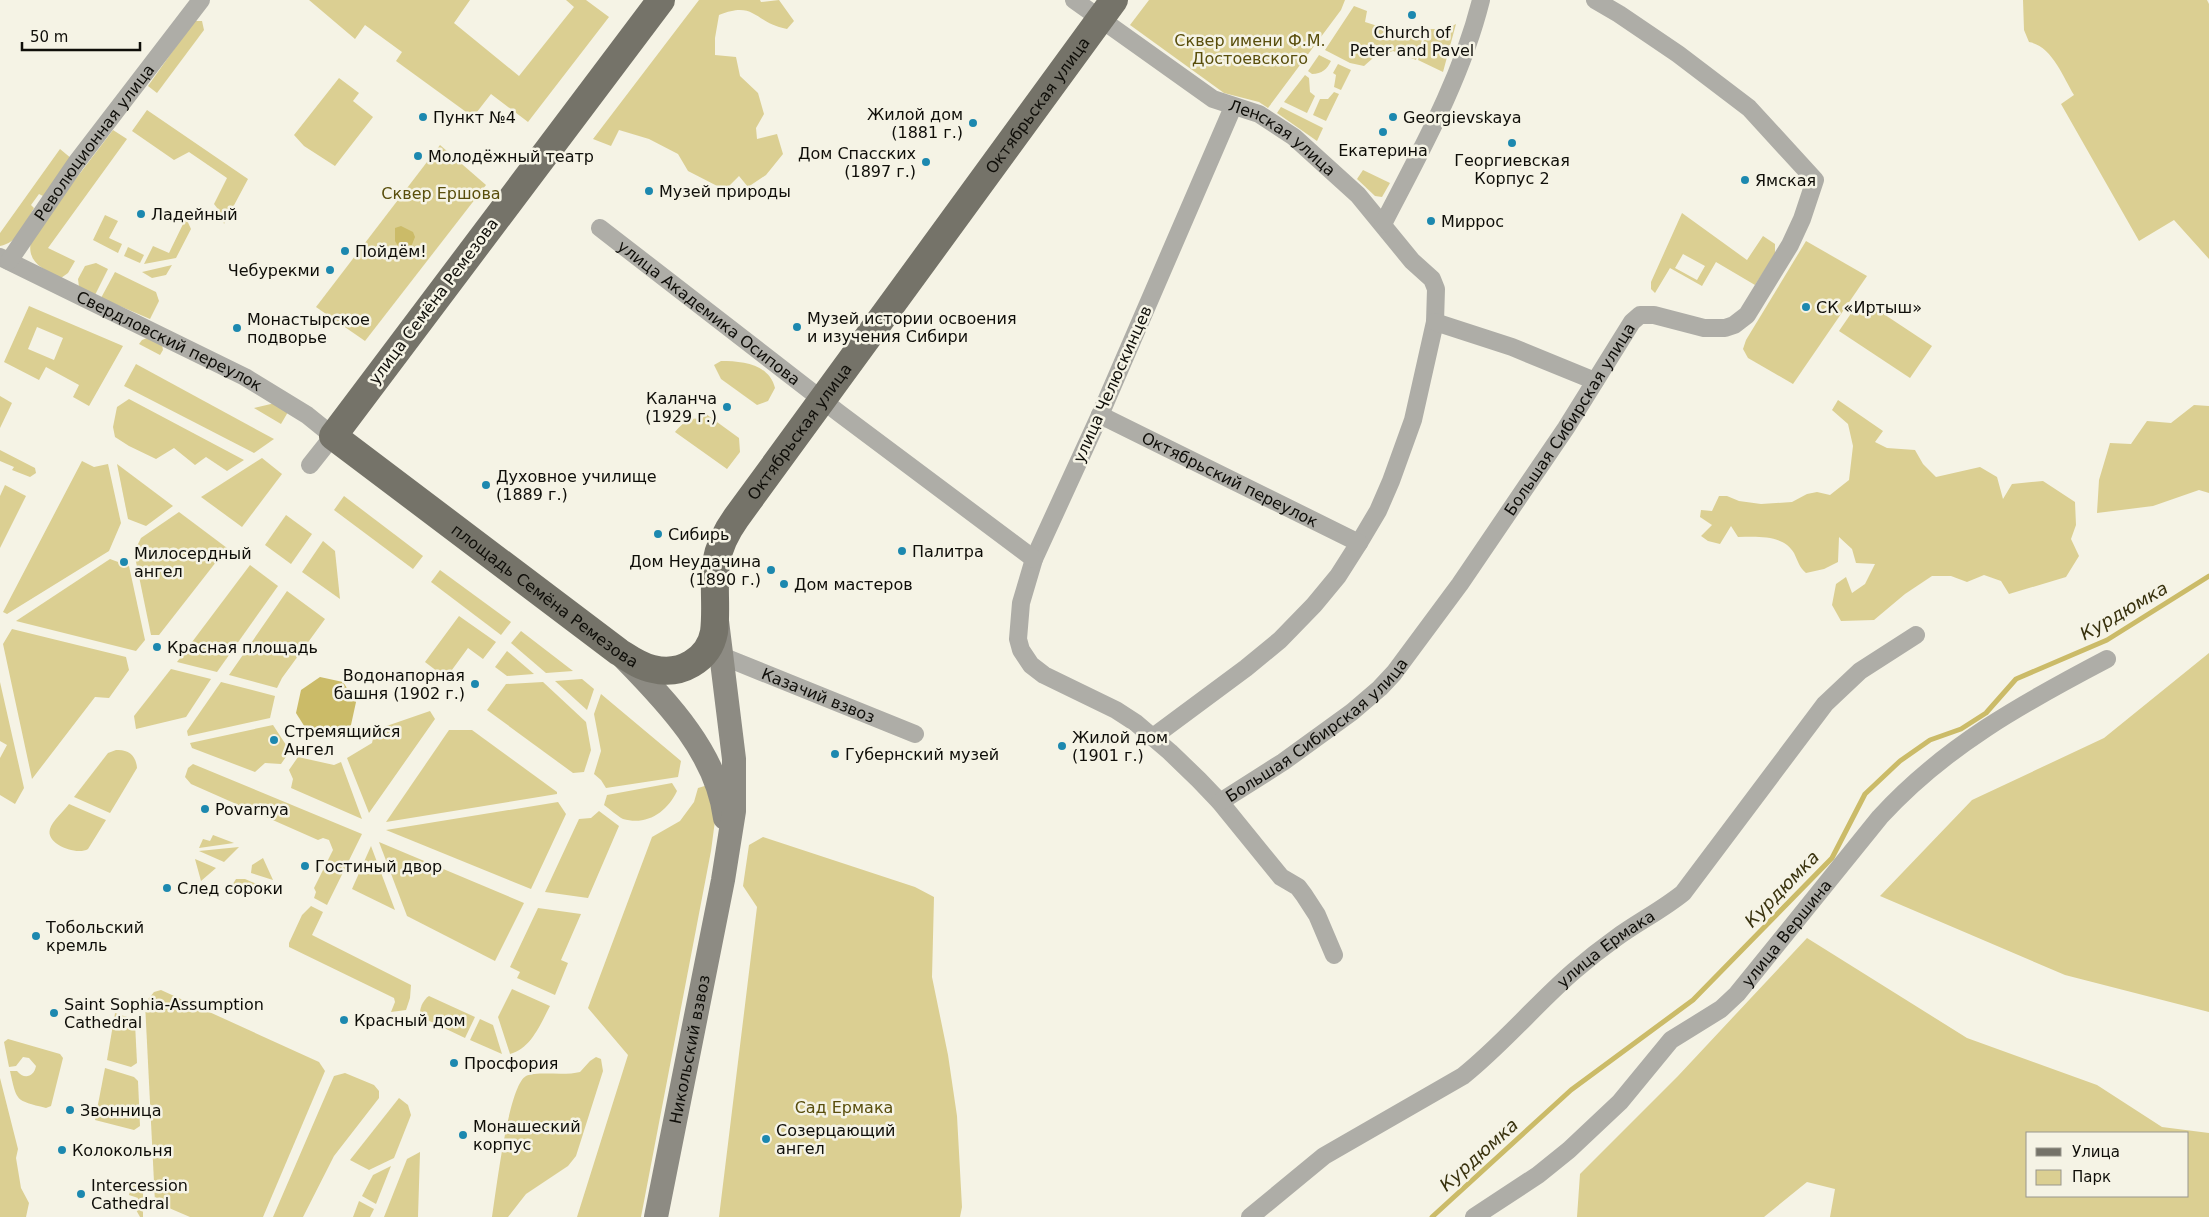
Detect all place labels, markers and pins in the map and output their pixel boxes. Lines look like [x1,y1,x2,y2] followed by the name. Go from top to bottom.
[1406,9,1418,21] marker: Church of Peter and Pavel
[1350,23,1474,60] place label: Church of Peter and Pavel
[867,105,963,142] place label: Жилой дом (1881 г.)
[433,108,516,127] place label: Пункт №4
[1403,108,1522,127] place label: Georgievskaya
[417,111,429,123] marker: Пункт №4
[1387,111,1399,123] marker: Georgievskaya
[967,117,979,129] marker: Жилой дом (1881 г.)
[1377,126,1389,138] marker: Екатерина
[1506,137,1518,149] marker: Георгиевская Корпус 2
[1338,141,1428,160] place label: Екатерина
[798,144,916,181] place label: Дом Спасских (1897 г.)
[428,147,594,166] place label: Молодёжный театр
[412,150,424,162] marker: Молодёжный театр
[1454,151,1570,188] place label: Георгиевская Корпус 2
[920,156,932,168] marker: Дом Спасских (1897 г.)
[1755,171,1816,190] place label: Ямская
[1739,174,1751,186] marker: Ямская
[659,182,791,201] place label: Музей природы
[643,185,655,197] marker: Музей природы
[151,205,238,224] place label: Ладейный
[135,208,147,220] marker: Ладейный
[1441,212,1504,231] place label: Миррос
[1425,215,1437,227] marker: Миррос
[355,242,427,261] place label: Пойдём!
[339,245,351,257] marker: Пойдём!
[228,261,320,280] place label: Чебурекми
[324,264,336,276] marker: Чебурекми
[1816,298,1922,317] place label: СК «Иртыш»
[1800,301,1812,313] marker: СК «Иртыш»
[807,309,1017,346] place label: Музей истории освоения и изучения Сибири
[247,310,370,347] place label: Монастырское подворье
[791,321,803,333] marker: Музей истории освоения и изучения Сибири
[231,322,243,334] marker: Монастырское подворье
[645,389,717,426] place label: Каланча (1929 г.)
[721,401,733,413] marker: Каланча (1929 г.)
[496,467,657,504] place label: Духовное училище (1889 г.)
[480,479,492,491] marker: Духовное училище (1889 г.)
[668,525,729,544] place label: Сибирь
[652,528,664,540] marker: Сибирь
[912,542,984,561] place label: Палитра
[134,544,252,581] place label: Милосердный ангел
[896,545,908,557] marker: Палитра
[629,552,761,589] place label: Дом Неудачина (1890 г.)
[118,556,130,568] marker: Милосердный ангел
[765,564,777,576] marker: Дом Неудачина (1890 г.)
[794,575,913,594] place label: Дом мастеров
[778,578,790,590] marker: Дом мастеров
[167,638,318,657] place label: Красная площадь
[151,641,163,653] marker: Красная площадь
[334,666,465,703] place label: Водонапорная башня (1902 г.)
[469,678,481,690] marker: Водонапорная башня (1902 г.)
[284,722,400,759] place label: Стремящийся Ангел
[1072,728,1168,765] place label: Жилой дом (1901 г.)
[268,734,280,746] marker: Стремящийся Ангел
[1056,740,1068,752] marker: Жилой дом (1901 г.)
[845,745,999,764] place label: Губернский музей
[829,748,841,760] marker: Губернский музей
[215,800,289,819] place label: Povarnya
[199,803,211,815] marker: Povarnya
[315,857,442,876] place label: Гостиный двор
[299,860,311,872] marker: Гостиный двор
[177,879,283,898] place label: След сороки
[161,882,173,894] marker: След сороки
[45,918,144,955] place label: Тобольский кремль
[30,930,42,942] marker: Тобольский кремль
[64,995,264,1032] place label: Saint Sophia-Assumption Cathedral
[48,1007,60,1019] marker: Saint Sophia-Assumption Cathedral
[354,1011,466,1030] place label: Красный дом
[338,1014,350,1026] marker: Красный дом
[464,1054,558,1073] place label: Просфория
[448,1057,460,1069] marker: Просфория
[80,1101,162,1120] place label: Звонница
[64,1104,76,1116] marker: Звонница
[473,1117,581,1154] place label: Монашеский корпус
[776,1121,896,1158] place label: Созерцающий ангел
[457,1129,469,1141] marker: Монашеский корпус
[760,1133,772,1145] marker: Созерцающий ангел
[72,1141,172,1160] place label: Колокольня
[56,1144,68,1156] marker: Колокольня
[91,1176,188,1213] place label: Intercession Cathedral
[75,1188,87,1200] marker: Intercession Cathedral

